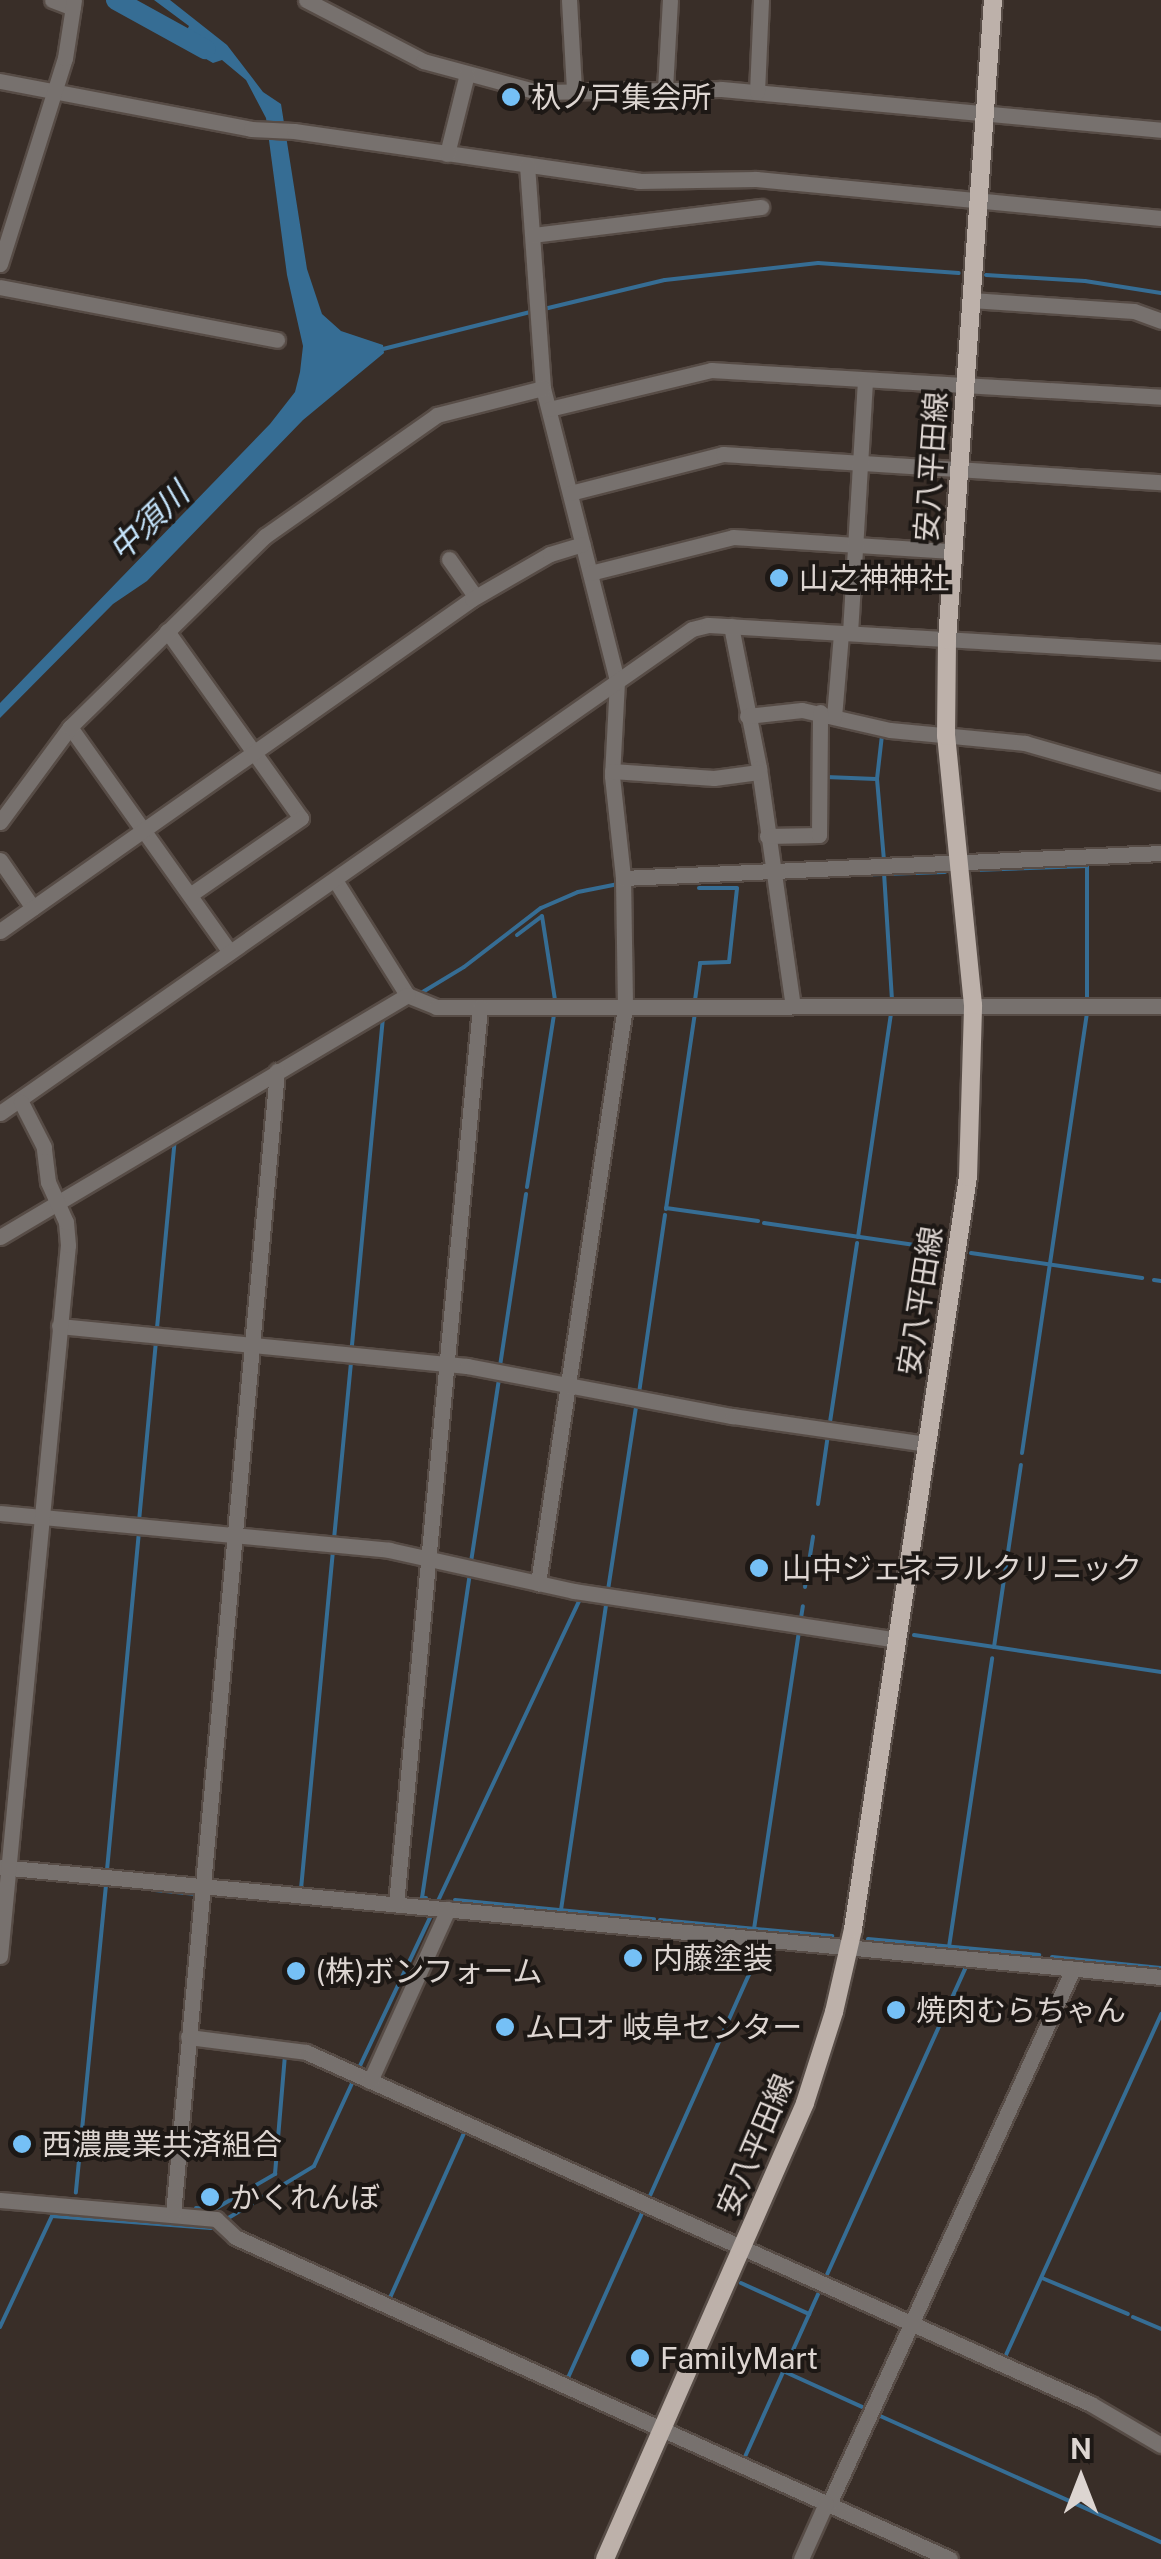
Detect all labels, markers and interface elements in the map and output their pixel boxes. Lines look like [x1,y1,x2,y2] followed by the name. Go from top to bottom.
[531,79,711,115] place label: 杁ノ戸集会所
[500,86,522,108] marker: 杁ノ戸集会所
[908,391,954,543] street label: 安八平田線
[101,475,197,569] water label: 中須川
[799,560,949,596] place label: 山之神神社
[768,567,790,589] marker: 山之神神社
[890,1224,950,1378] street label: 安八平田線
[782,1550,1142,1586] place label: 山中ジェネラルクリニック
[746,1555,772,1581] marker: 山中ジェネラルクリニック
[653,1940,773,1976] place label: 内藤塗装
[622,1947,644,1969] marker: 内藤塗装
[316,1953,544,1989] place label: (株)ボンフォーム
[285,1960,307,1982] marker: (株)ボンフォーム
[916,1992,1126,2028] place label: 焼肉むらちゃん
[885,1999,907,2021] marker: 焼肉むらちゃん
[525,2009,802,2045] place label: ムロオ 岐阜センター
[494,2016,516,2038] marker: ムロオ 岐阜センター
[709,2069,801,2221] street label: 安八平田線
[42,2126,282,2162] place label: 西濃農業共済組合
[11,2133,33,2155] marker: 西濃農業共済組合
[230,2179,380,2215] place label: かくれんぼ
[199,2186,221,2208] marker: かくれんぼ
[660,2340,818,2376] place label: FamilyMart
[629,2347,651,2369] marker: FamilyMart
[1031,2429,1131,2529] north arrow
[1070,2432,1092,2465] text: N

